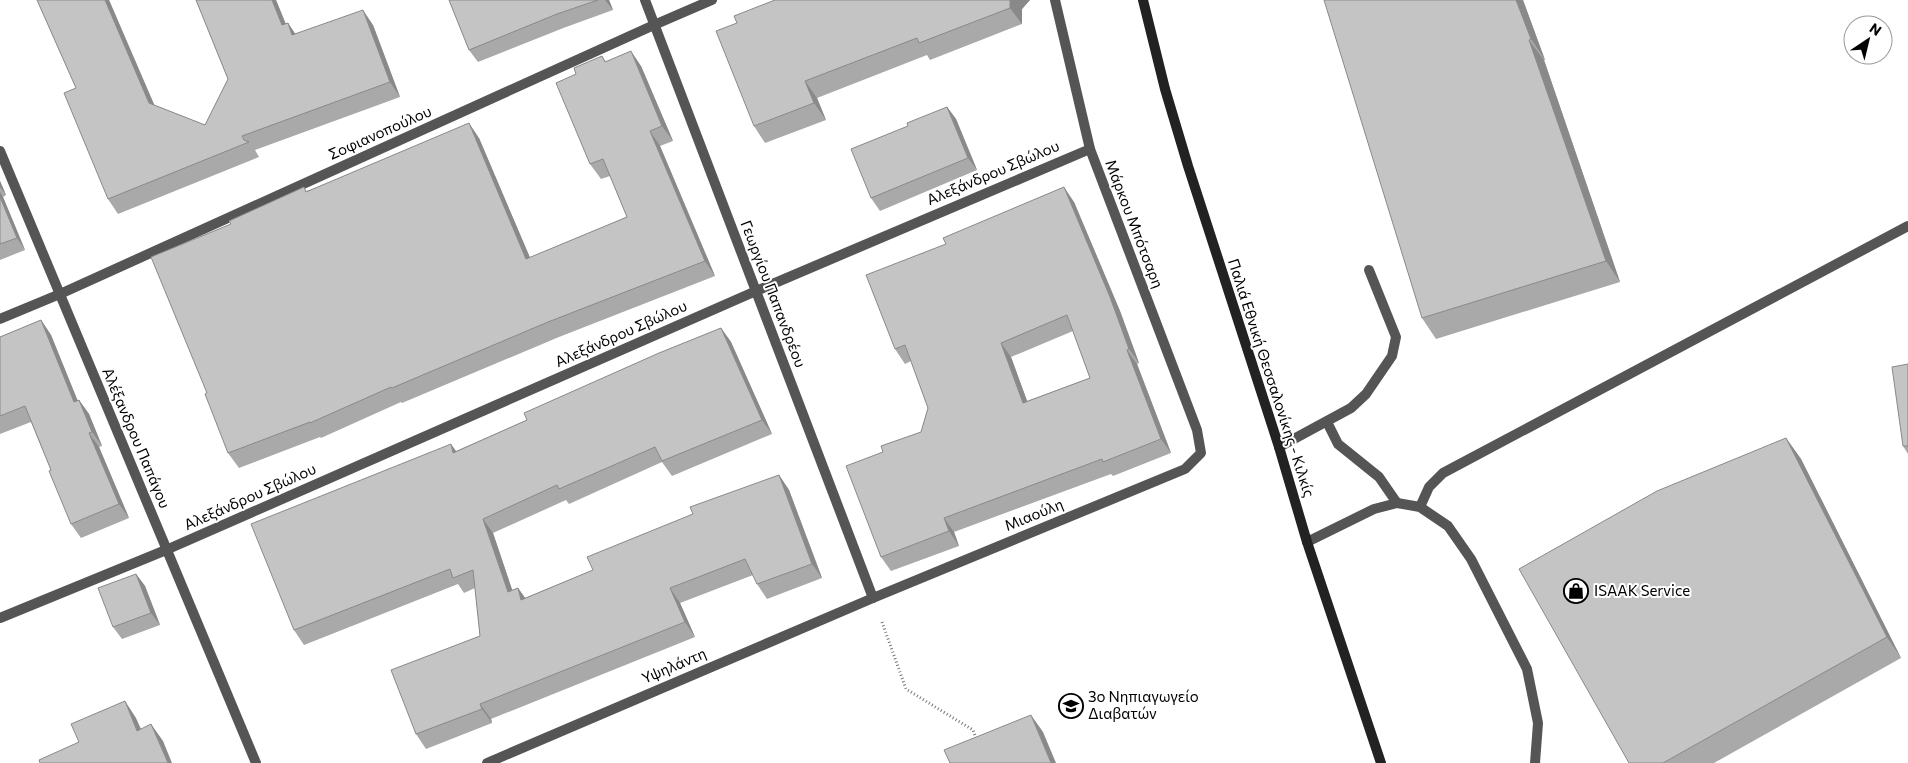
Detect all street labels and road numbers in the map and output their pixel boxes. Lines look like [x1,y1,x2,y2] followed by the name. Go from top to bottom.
[325,101,434,163] street label: Σοφιανοπούλου
[924,136,1062,208] street label: Αλεξάνδρου Σβώλου
[1102,157,1168,290] street label: Μάρκου Μπότσαρη
[738,218,810,370] street label: Γεωργίου Παπανδρέου
[1225,256,1319,499] street label: Παλιά Εθνική Θεσσαλονίκης - Κιλκίς
[552,296,689,370] street label: Αλεξάνδρου Σβώλου
[99,365,175,511] street label: Αλέξανδρου Παπάγου
[181,459,318,533] street label: Αλεξάνδρου Σβώλου
[1002,494,1066,534] street label: Μιαούλη
[639,643,709,687] street label: Υψηλάντη

